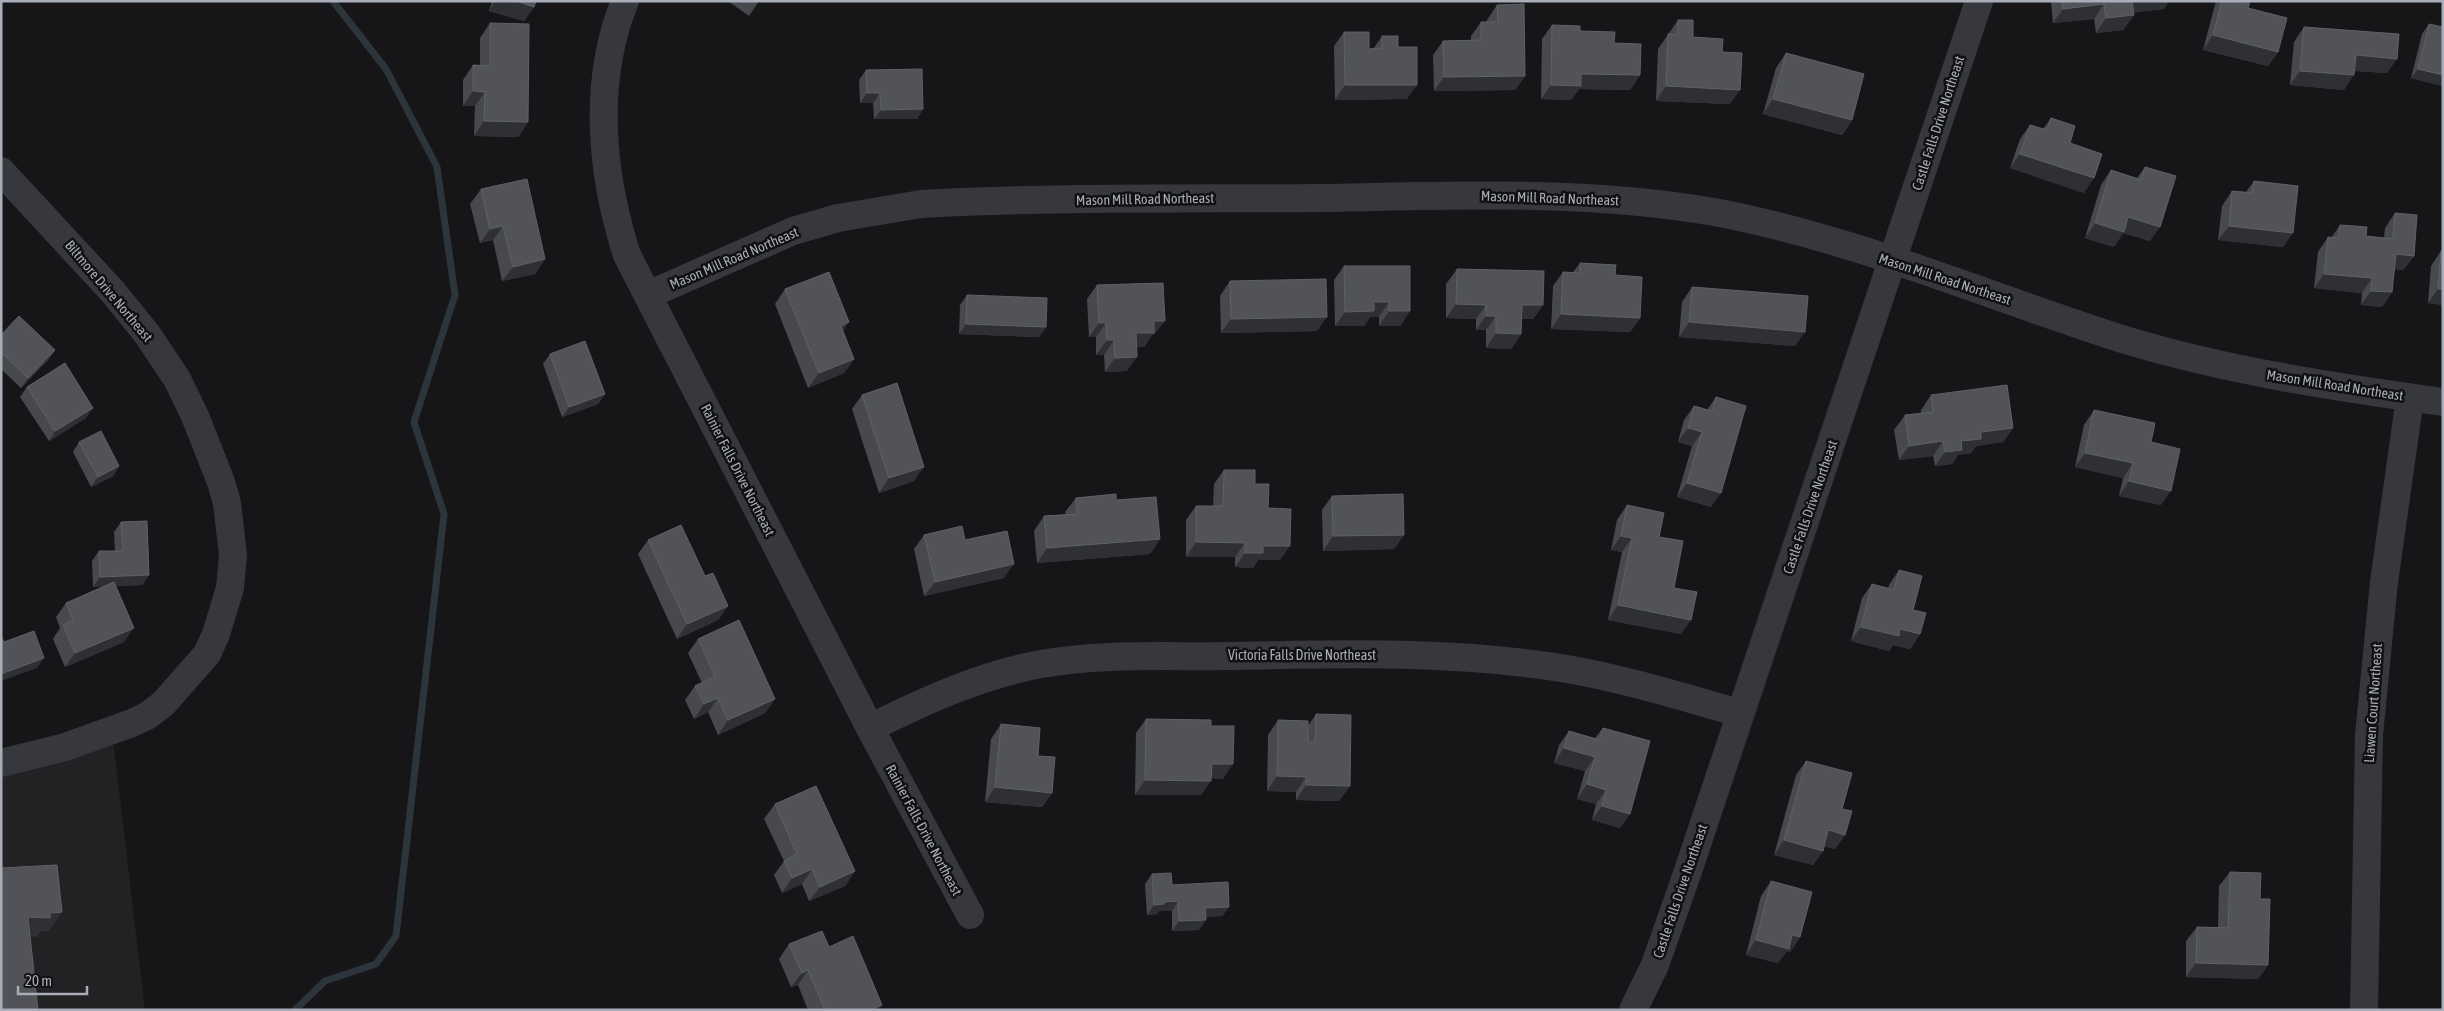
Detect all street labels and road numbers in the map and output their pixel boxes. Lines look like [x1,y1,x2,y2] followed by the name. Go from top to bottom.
[1909,54,1967,192] street label: Castle Falls Drive Northeast
[1481,188,1619,208] street label: Mason Mill Road Northeast
[1076,190,1214,208] street label: Mason Mill Road Northeast
[667,224,801,292] street label: Mason Mill Road Northeast
[62,237,156,345] street label: Biltmore Drive Northeast
[1877,250,2013,308] street label: Mason Mill Road Northeast
[2265,366,2405,404] street label: Mason Mill Road Northeast
[698,401,778,539] street label: Rainier Falls Drive Northeast
[1780,438,1840,576] street label: Castle Falls Drive Northeast
[2361,643,2385,763] street label: Liawen Court Northeast
[1228,647,1376,663] street label: Victoria Falls Drive Northeast
[883,762,965,898] street label: Rainier Falls Drive Northeast
[1650,822,1710,960] street label: Castle Falls Drive Northeast

